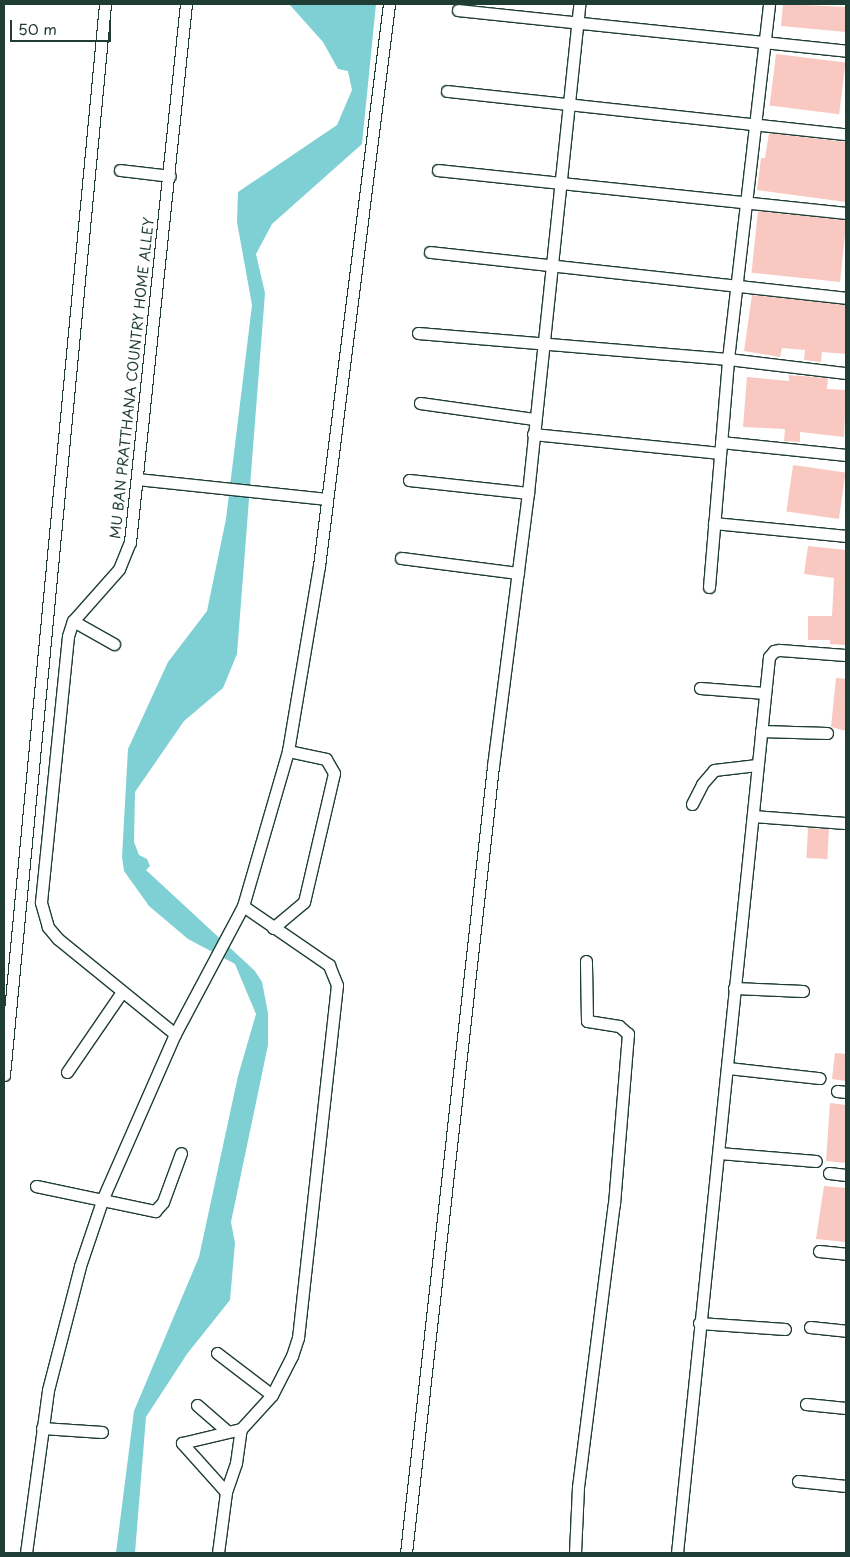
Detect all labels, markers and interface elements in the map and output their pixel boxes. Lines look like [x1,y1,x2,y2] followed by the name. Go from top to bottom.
[12,10,114,42] scale bar
[18,17,57,40] text: 50 m
[107,215,157,541] street label: MU BAN PRATTHANA COUNTRY HOME ALLEY

